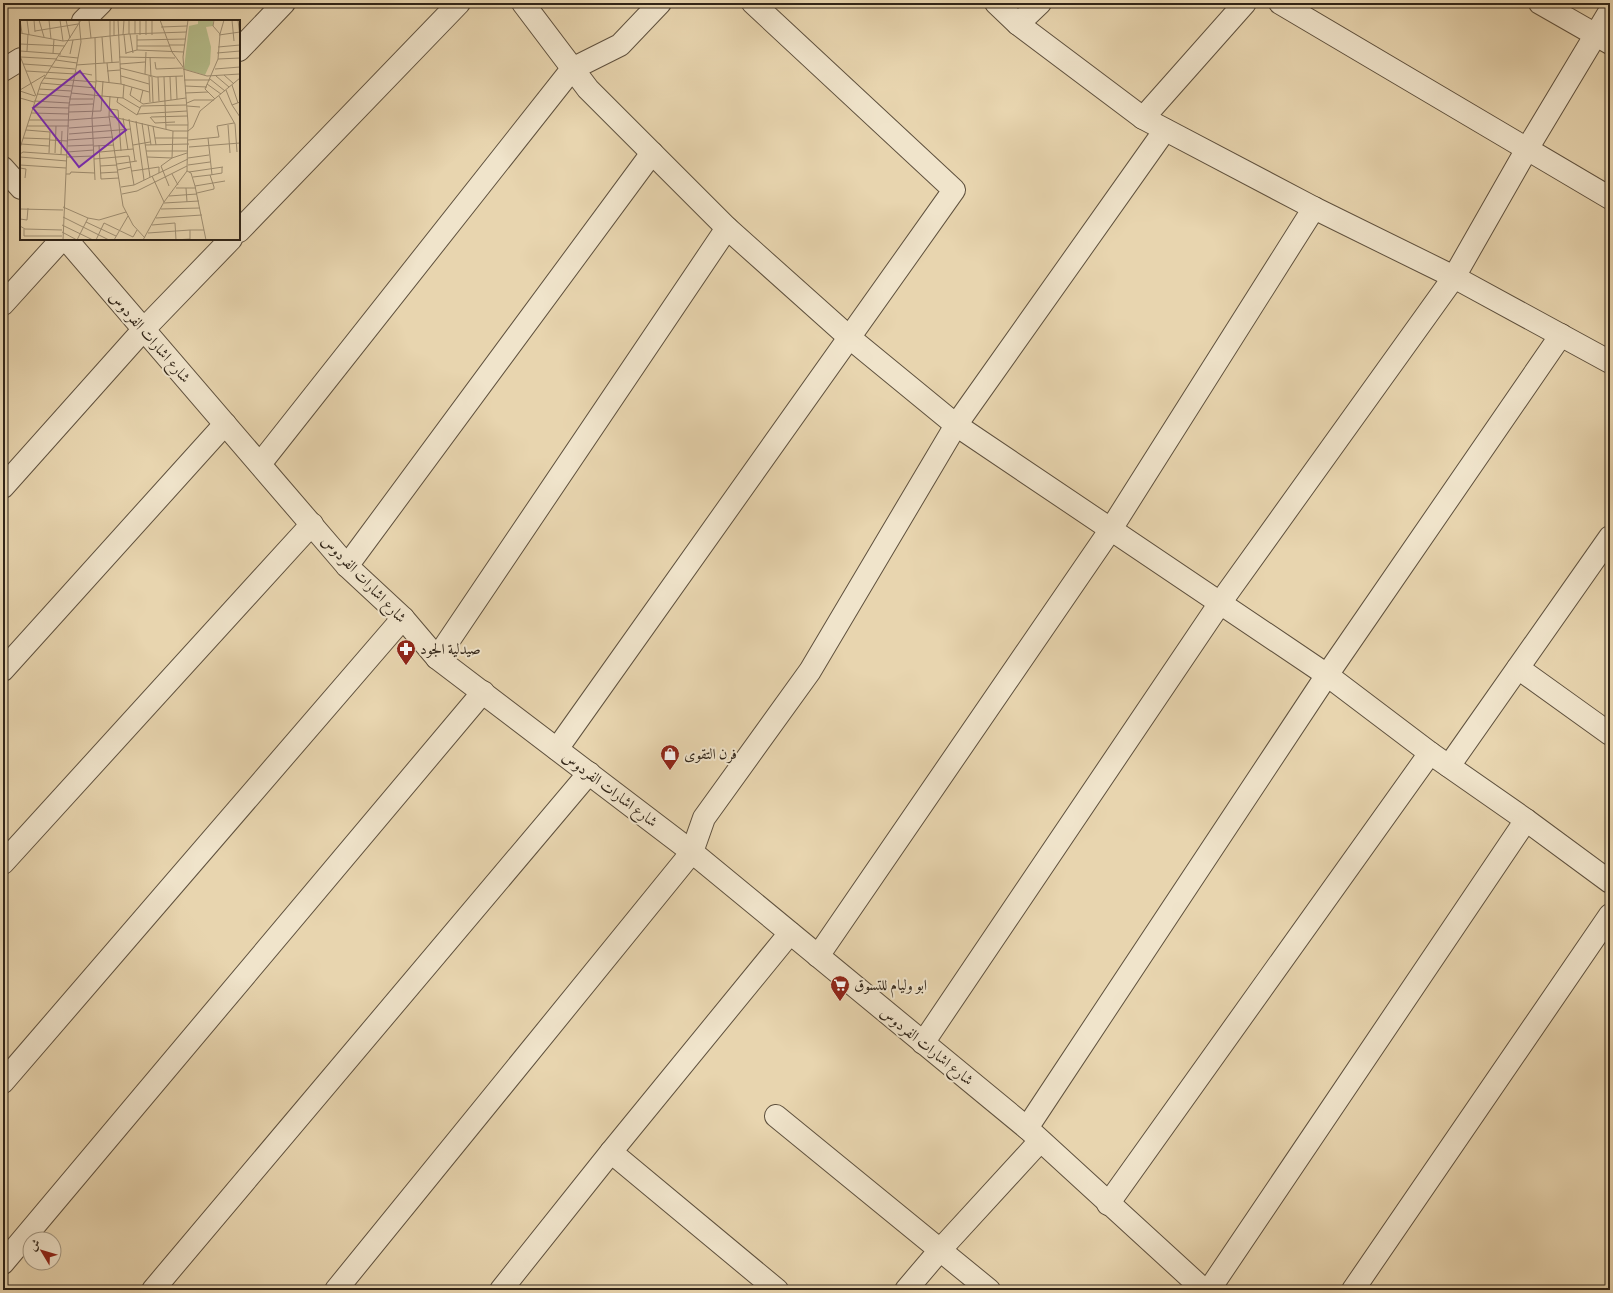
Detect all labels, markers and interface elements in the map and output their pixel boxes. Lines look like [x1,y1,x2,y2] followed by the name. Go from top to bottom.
[20,20,240,240] inset map
[103,288,194,389] street label: شارع اشارات الفردوس
[315,531,410,629] street label: شارع اشارات الفردوس
[395,638,417,666] pharmacy icon: صيدلية الجود
[420,640,481,661] place label: صيدلية الجود
[659,743,681,771] shop icon: فرن التقوى
[684,745,737,766] place label: فرن التقوى
[556,747,661,834] street label: شارع اشارات الفردوس
[829,974,851,1002] supermarket icon: ابو وليام للتسوق
[854,976,927,998] place label: ابو وليام للتسوق
[874,1003,977,1092] street label: شارع اشارات الفردوس
[22,1231,62,1271] north arrow
[26,1237,45,1255] text: ش

